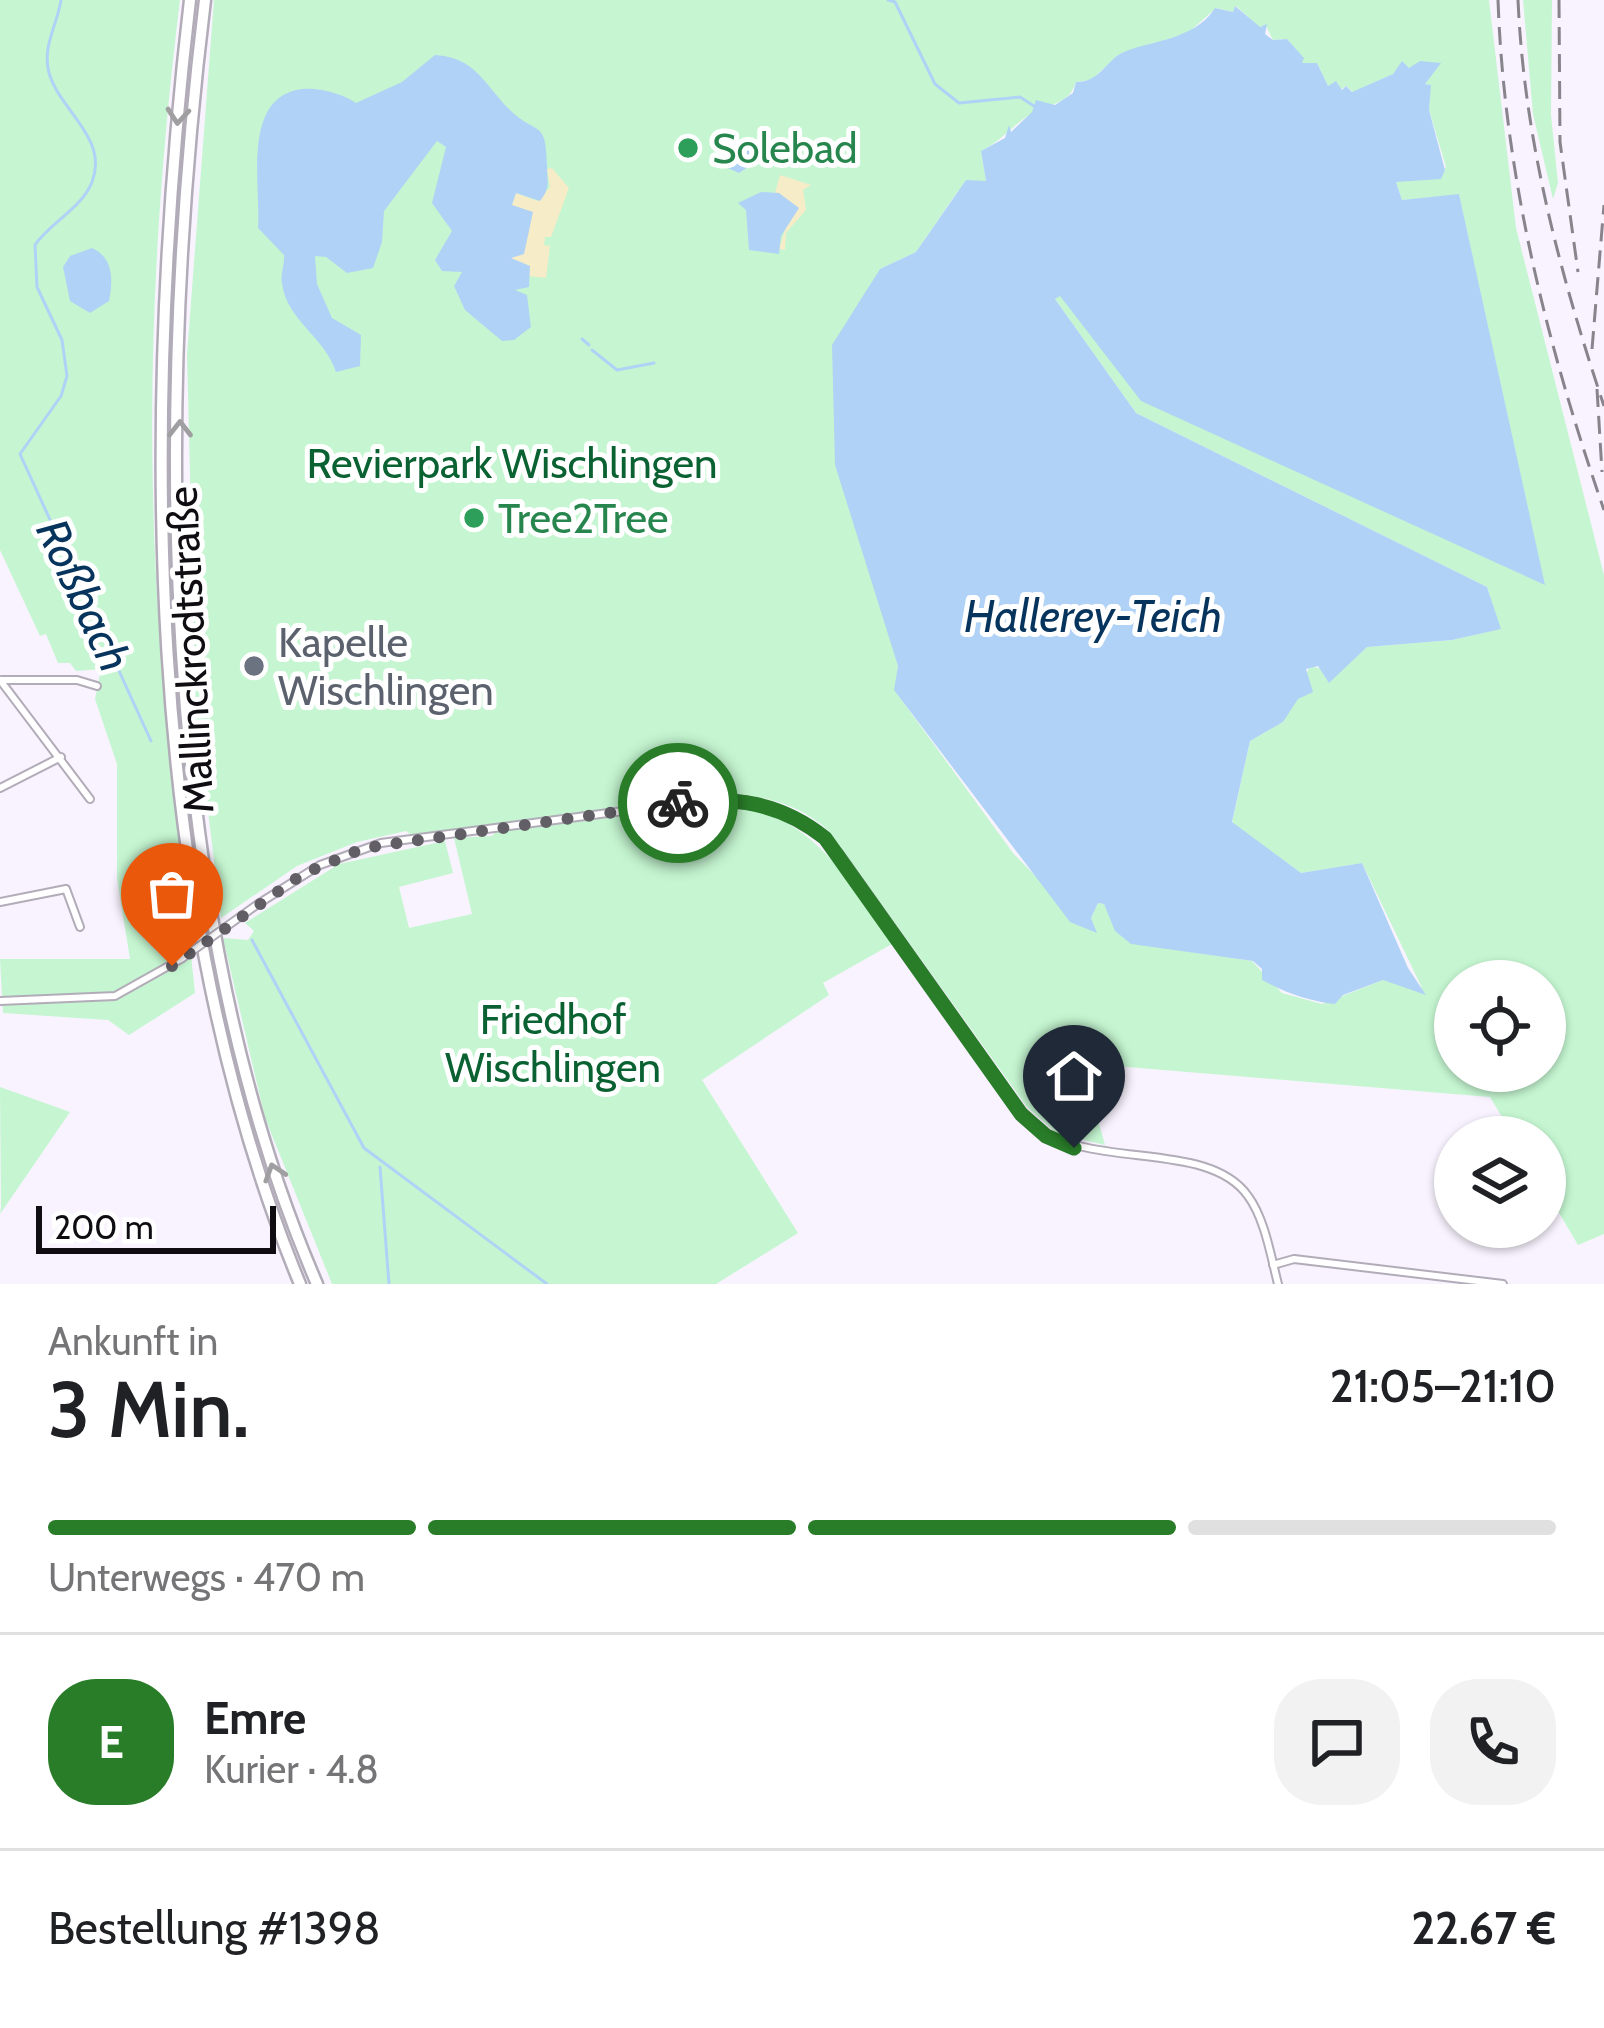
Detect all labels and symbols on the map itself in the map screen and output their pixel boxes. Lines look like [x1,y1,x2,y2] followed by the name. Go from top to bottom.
[165,107,191,126] one-way arrow
[712,122,858,174] place label: Solebad
[675,135,701,161] marker: Solebad
[167,419,193,437] one-way arrow
[306,437,718,489] park label: Revierpark Wischlingen
[155,485,225,815] street label: Mallinckrodtstraße
[498,492,668,544] place label: Tree2Tree
[461,505,487,531] marker: Tree2Tree
[25,510,143,680] water label: Roßbach
[964,589,1222,643] water label: Hallerey-Teich
[278,616,494,716] place label: Kapelle Wischlingen
[241,653,267,679] marker: Kapelle Wischlingen
[618,743,738,863] courier
[121,843,223,966] pin
[445,993,661,1093] park label: Friedhof Wischlingen
[1023,1025,1125,1148] pin
[264,1163,288,1184] one-way arrow
[36,1200,276,1253] scale bar

